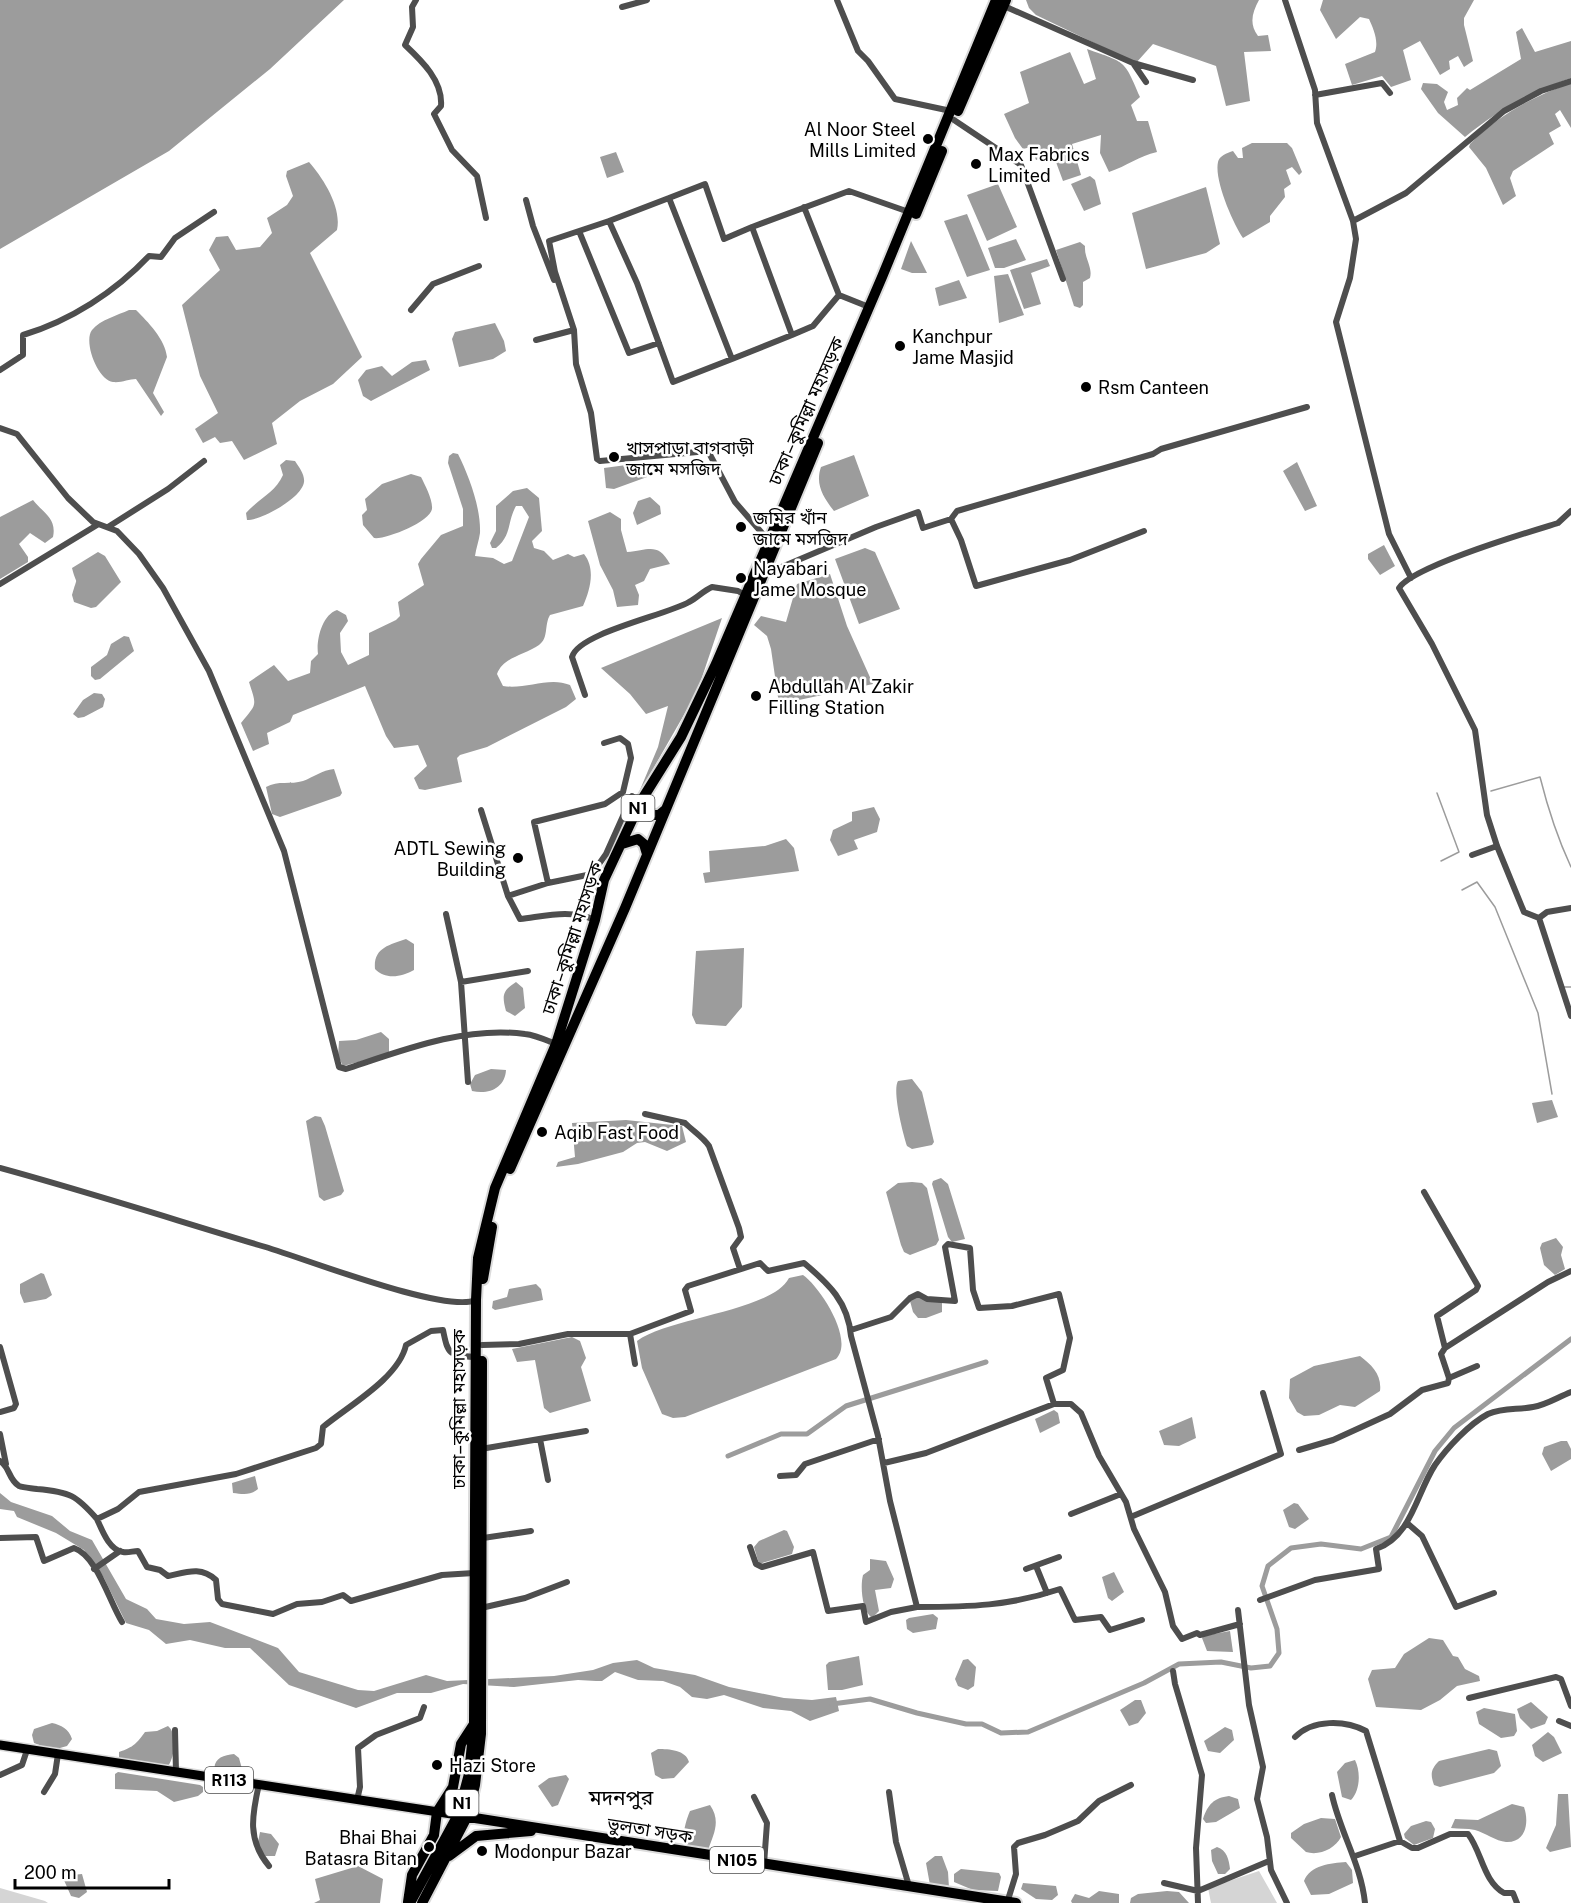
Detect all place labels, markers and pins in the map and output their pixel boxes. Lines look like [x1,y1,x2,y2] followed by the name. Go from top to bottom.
[804,119,916,161] place label: Al Noor Steel Mills Limited
[921,132,935,146] marker: Al Noor Steel Mills Limited
[988,144,1090,186] place label: Max Fabrics Limited
[969,157,983,171] marker: Max Fabrics Limited
[912,326,1014,368] place label: Kanchpur Jame Masjid
[893,339,907,353] marker: Kanchpur Jame Masjid
[1098,377,1209,398] place label: Rsm Canteen
[1079,380,1093,394] marker: Rsm Canteen
[625,437,754,479] place label: খাসপাড়া বাগবাড়ী জামে মসজিদ
[607,450,621,464] marker: খাসপাড়া বাগবাড়ী জামে মসজিদ
[752,507,849,549] place label: জমির খাঁন জামে মসজিদ
[734,520,748,534] marker: জমির খাঁন জামে মসজিদ
[753,558,866,600] place label: Nayabari Jame Mosque
[734,571,748,585] marker: Nayabari Jame Mosque
[768,676,914,718] place label: Abdullah Al Zakir Filling Station
[749,689,763,703] marker: Abdullah Al Zakir Filling Station
[393,838,506,880] place label: ADTL Sewing Building
[511,851,525,865] marker: ADTL Sewing Building
[554,1122,679,1143] place label: Aqib Fast Food
[535,1125,549,1139] marker: Aqib Fast Food
[449,1755,536,1776] place label: Hazi Store
[430,1758,444,1772] marker: Hazi Store
[305,1827,417,1869] place label: Bhai Bhai Batasra Bitan
[422,1840,436,1854] marker: Bhai Bhai Batasra Bitan
[494,1841,632,1862] place label: Modonpur Bazar
[475,1844,489,1858] marker: Modonpur Bazar

